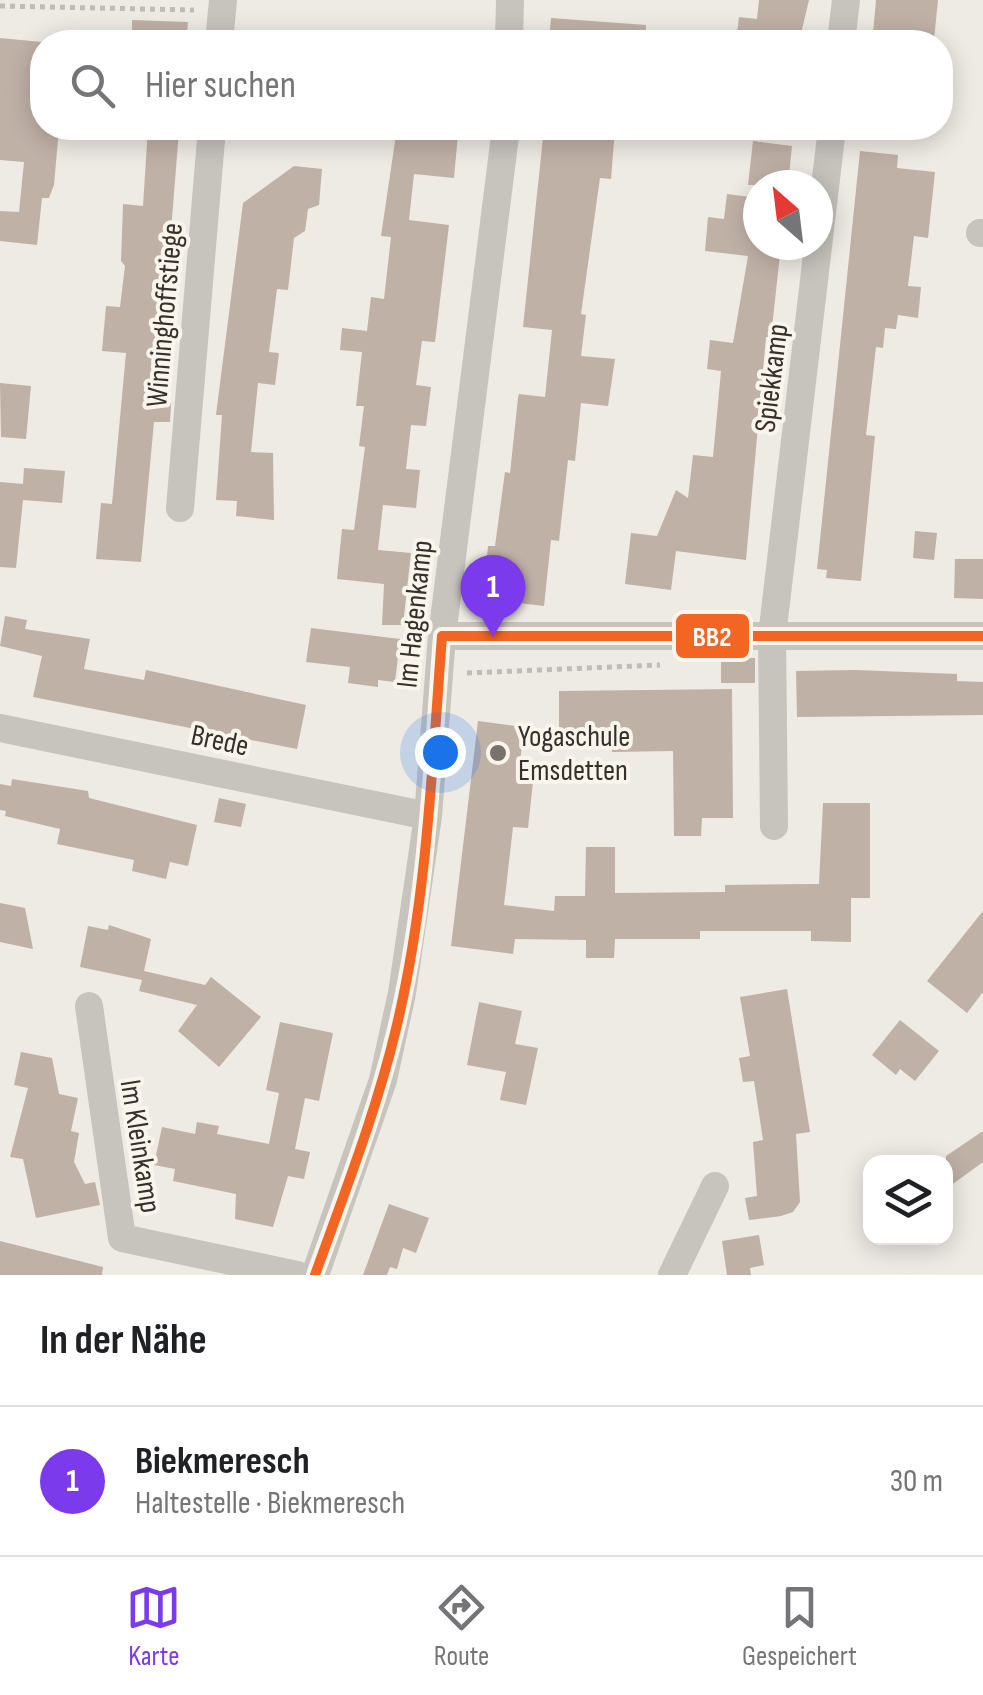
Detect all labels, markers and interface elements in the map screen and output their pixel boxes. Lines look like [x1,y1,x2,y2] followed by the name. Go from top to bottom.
[30,30,953,140] search box
[65,58,120,113] icon: search
[145,63,296,108] text: Hier suchen
[743,170,833,260] north arrow
[139,221,191,409] street label: Winninghoffstiege
[747,322,797,434] street label: Spiekkamp
[389,538,441,690] street label: Im Hagenkamp
[460,554,526,637] pin: 1
[674,612,751,660] line badge: BB2
[693,621,731,654] text: BB2
[188,717,252,765] street label: Brede
[518,719,630,789] place label: Yogaschule Emsdetten
[415,727,466,778] your location
[487,742,509,764] marker: Yogaschule Emsdetten
[112,1077,168,1215] street label: Im Kleinkamp
[863,1155,953,1245] map controls
[863,1155,953,1245] button: layers
[40,1315,207,1366] text: In der Nähe
[135,1439,310,1484] text: Biekmeresch
[66,1462,79,1501] text: 1
[890,1462,943,1501] text: 30 m
[135,1484,405,1523] text: Haltestelle · Biekmeresch
[126,1580,181,1673] tab: Karte
[434,1580,489,1673] tab: Route
[742,1580,857,1673] tab: Gespeichert

